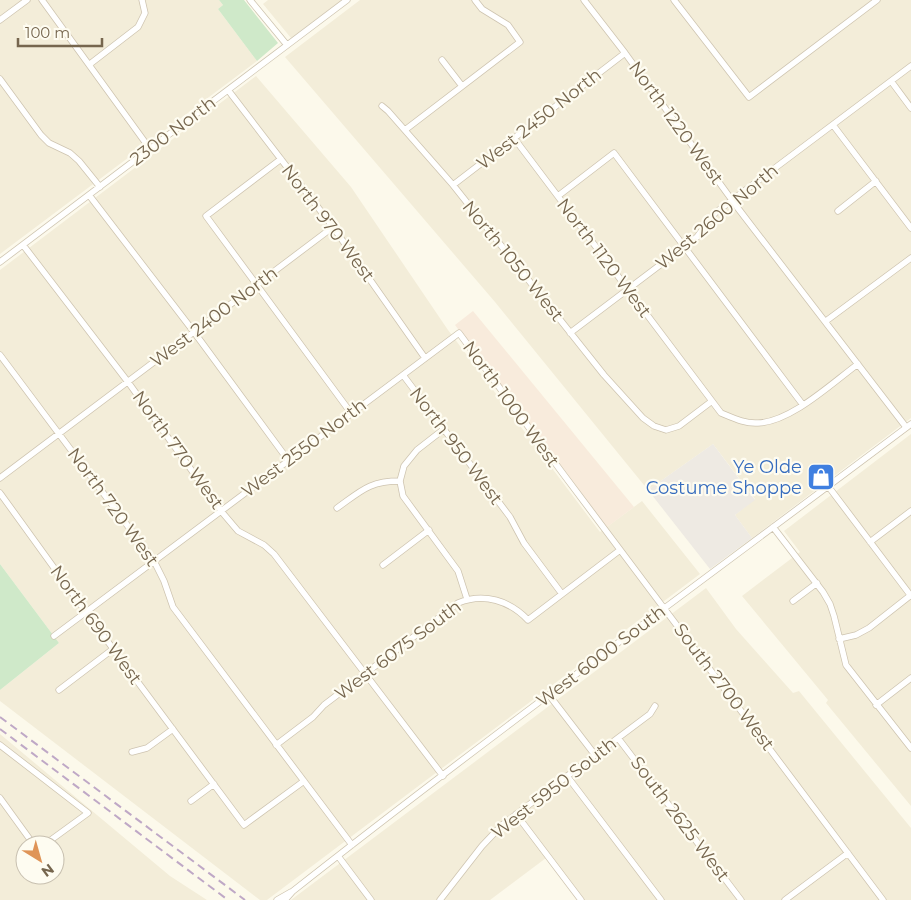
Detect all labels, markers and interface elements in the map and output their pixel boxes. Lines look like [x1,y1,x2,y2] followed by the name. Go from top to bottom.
[18,15,101,47] scale bar
[25,23,70,42] text: 100 m
[624,57,728,189] street label: North 1220 West
[472,64,606,174] street label: West 2450 North
[126,92,220,170] street label: 2300 North
[651,159,783,275] street label: West 2600 North
[277,160,379,286] street label: North 970 West
[552,194,656,322] street label: North 1120 West
[458,196,568,326] street label: North 1050 West
[146,262,282,372] street label: West 2400 North
[458,337,564,471] street label: North 1000 West
[405,383,507,509] street label: North 950 West
[128,386,228,514] street label: North 770 West
[237,394,371,502] street label: West 2550 North
[63,443,163,571] street label: North 720 West
[646,456,802,499] place label: Ye Olde Costume Shoppe
[806,462,836,492] shop icon: Ye Olde Costume Shoppe
[45,561,147,689] street label: North 690 West
[330,595,466,705] street label: West 6075 South
[532,600,670,712] street label: West 6000 South
[669,619,779,755] street label: South 2700 West
[487,732,621,844] street label: West 5950 South
[626,752,734,886] street label: South 2625 West
[15,835,65,885] north arrow
[38,860,58,881] text: N

